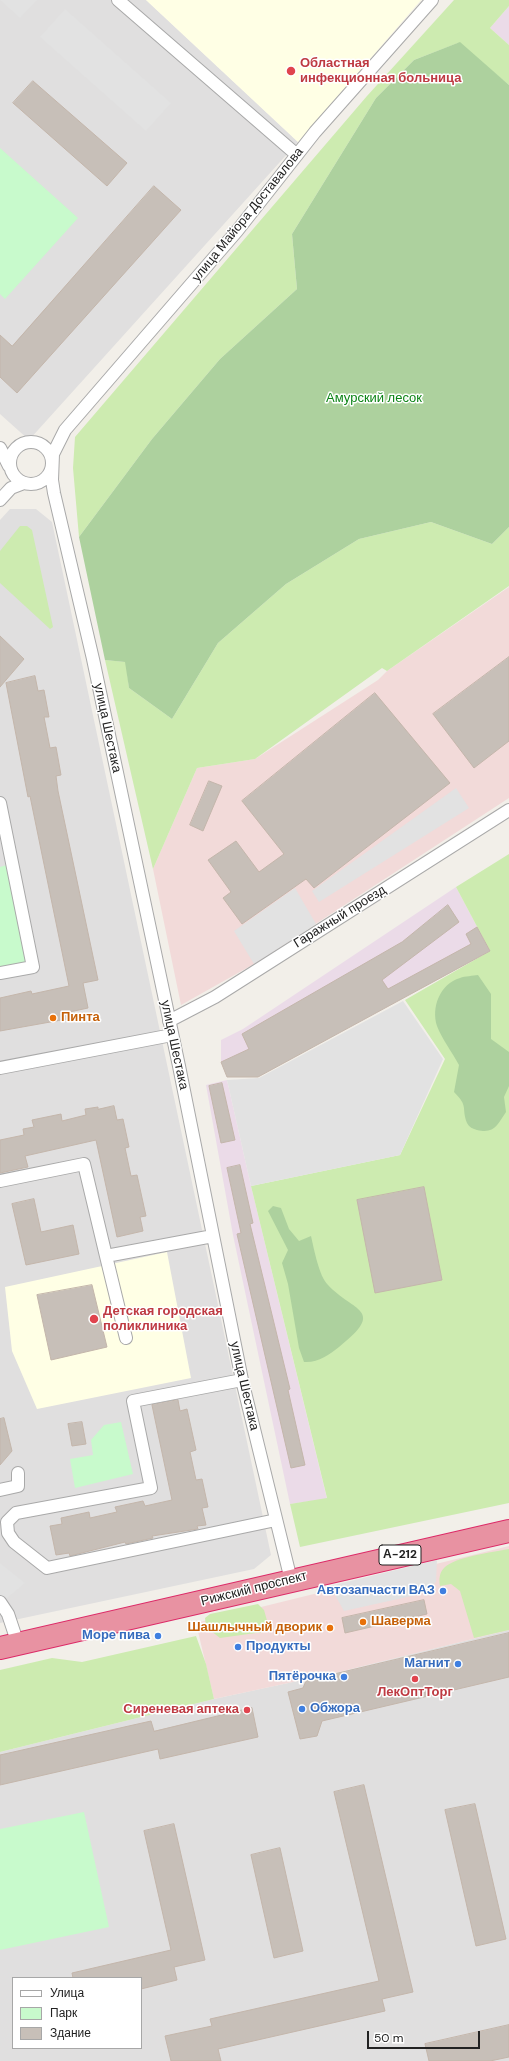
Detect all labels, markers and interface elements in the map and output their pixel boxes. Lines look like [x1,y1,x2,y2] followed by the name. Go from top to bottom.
[300,56,461,87] place label: Областная инфекционная больница
[285,65,297,77] marker: Областная инфекционная больница
[189,145,307,285] street label: улица Майора Доставалова
[326,391,422,407] park label: Амурский лесок
[90,682,124,774] street label: улица Шестака
[291,882,389,952] street label: Гаражный проезд
[157,999,191,1091] street label: улица Шестака
[61,1010,100,1026] place label: Пинта
[48,1013,58,1023] marker: Пинта
[103,1304,223,1335] place label: Детская городская поликлиника
[88,1313,100,1325] marker: Детская городская поликлиника
[226,1340,262,1432] street label: улица Шестака
[379,1545,421,1565] road number: А-212
[199,1568,309,1610] street label: Рижский проспект
[317,1583,435,1599] place label: Автозапчасти ВАЗ
[438,1586,448,1596] marker: Автозапчасти ВАЗ
[371,1614,431,1630] place label: Шаверма
[358,1617,368,1627] marker: Шаверма
[188,1620,322,1636] place label: Шашлычный дворик
[325,1623,335,1633] marker: Шашлычный дворик
[82,1628,150,1644] place label: Море пива
[153,1631,163,1641] marker: Море пива
[246,1639,311,1655] place label: Продукты
[233,1642,243,1652] marker: Продукты
[404,1656,450,1672] place label: Магнит
[453,1659,463,1669] marker: Магнит
[269,1669,336,1685] place label: Пятёрочка
[339,1672,349,1682] marker: Пятёрочка
[410,1674,420,1684] marker: ЛекОптТорг
[377,1685,453,1701] place label: ЛекОптТорг
[310,1701,360,1717] place label: Обжора
[123,1702,239,1718] place label: Сиреневая аптека
[297,1704,307,1714] marker: Обжора
[242,1705,252,1715] marker: Сиреневая аптека
[12,1977,142,2049] legend
[50,1985,84,2001] text: Улица
[50,2005,77,2021] text: Парк
[369,2023,482,2049] scale bar
[50,2025,91,2041] text: Здание
[374,2030,403,2046] text: 50 m

